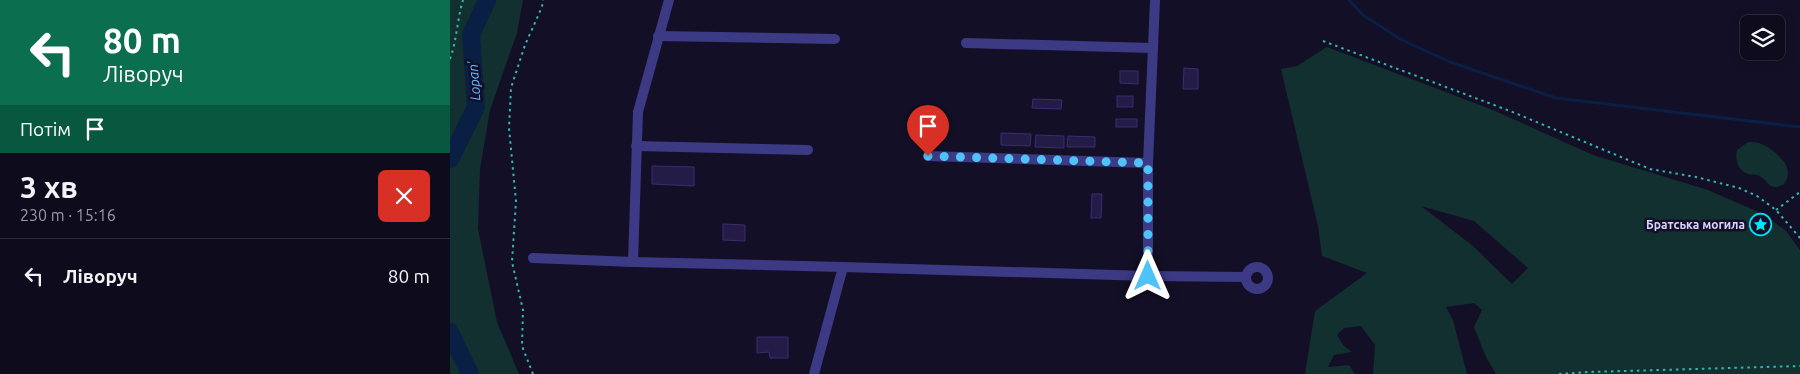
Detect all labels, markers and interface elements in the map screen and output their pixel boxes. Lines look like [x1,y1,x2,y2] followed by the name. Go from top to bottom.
[1740,15,1785,60] map controls
[1740,15,1785,60] button: layers
[20,20,85,85] icon: left
[103,20,181,60] text: 80 m
[465,60,483,101] water label: Lopan'
[103,61,184,86] text: Ліворуч
[907,105,949,156] pin
[914,112,942,140] icon: arrive
[81,115,109,143] icon: arrive
[20,118,71,140] text: Потім
[20,170,78,204] text: 3 хв
[378,170,430,222] button: close
[20,206,116,224] text: 230 m · 15:16
[1749,213,1773,237] place icon: Братська могила
[1646,218,1745,231] place label: Братська могила
[1121,249,1173,301] position arrow
[20,262,48,290] icon: left
[63,265,137,287] text: Ліворуч
[388,265,430,287] text: 80 m

